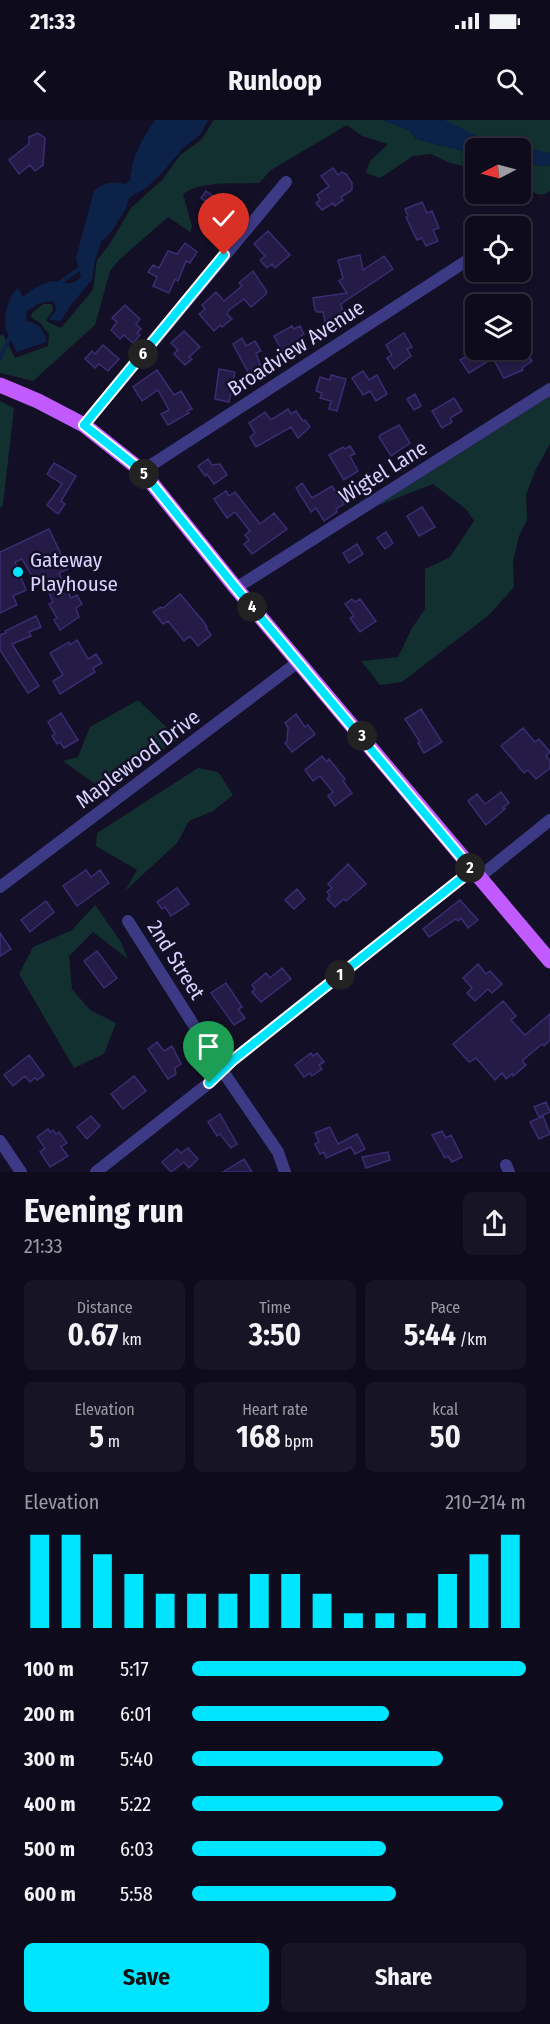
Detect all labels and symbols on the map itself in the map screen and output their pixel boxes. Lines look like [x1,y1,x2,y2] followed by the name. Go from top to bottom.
[465,138,531,204] north arrow
[198,193,249,255] pin
[223,294,369,402] street label: Broadview Avenue
[128,339,158,369] pin: 6
[334,435,432,509] street label: Wigtel Lane
[129,459,159,489] pin: 5
[30,547,118,597] place label: Gateway Playhouse
[11,565,25,579] marker: Gateway Playhouse
[237,592,267,622] pin: 4
[71,704,205,814] street label: Maplewood Drive
[347,721,377,751] pin: 3
[455,853,485,883] pin: 2
[142,916,210,1004] street label: 2nd Street
[325,960,355,990] pin: 1
[183,1021,234,1083] pin

